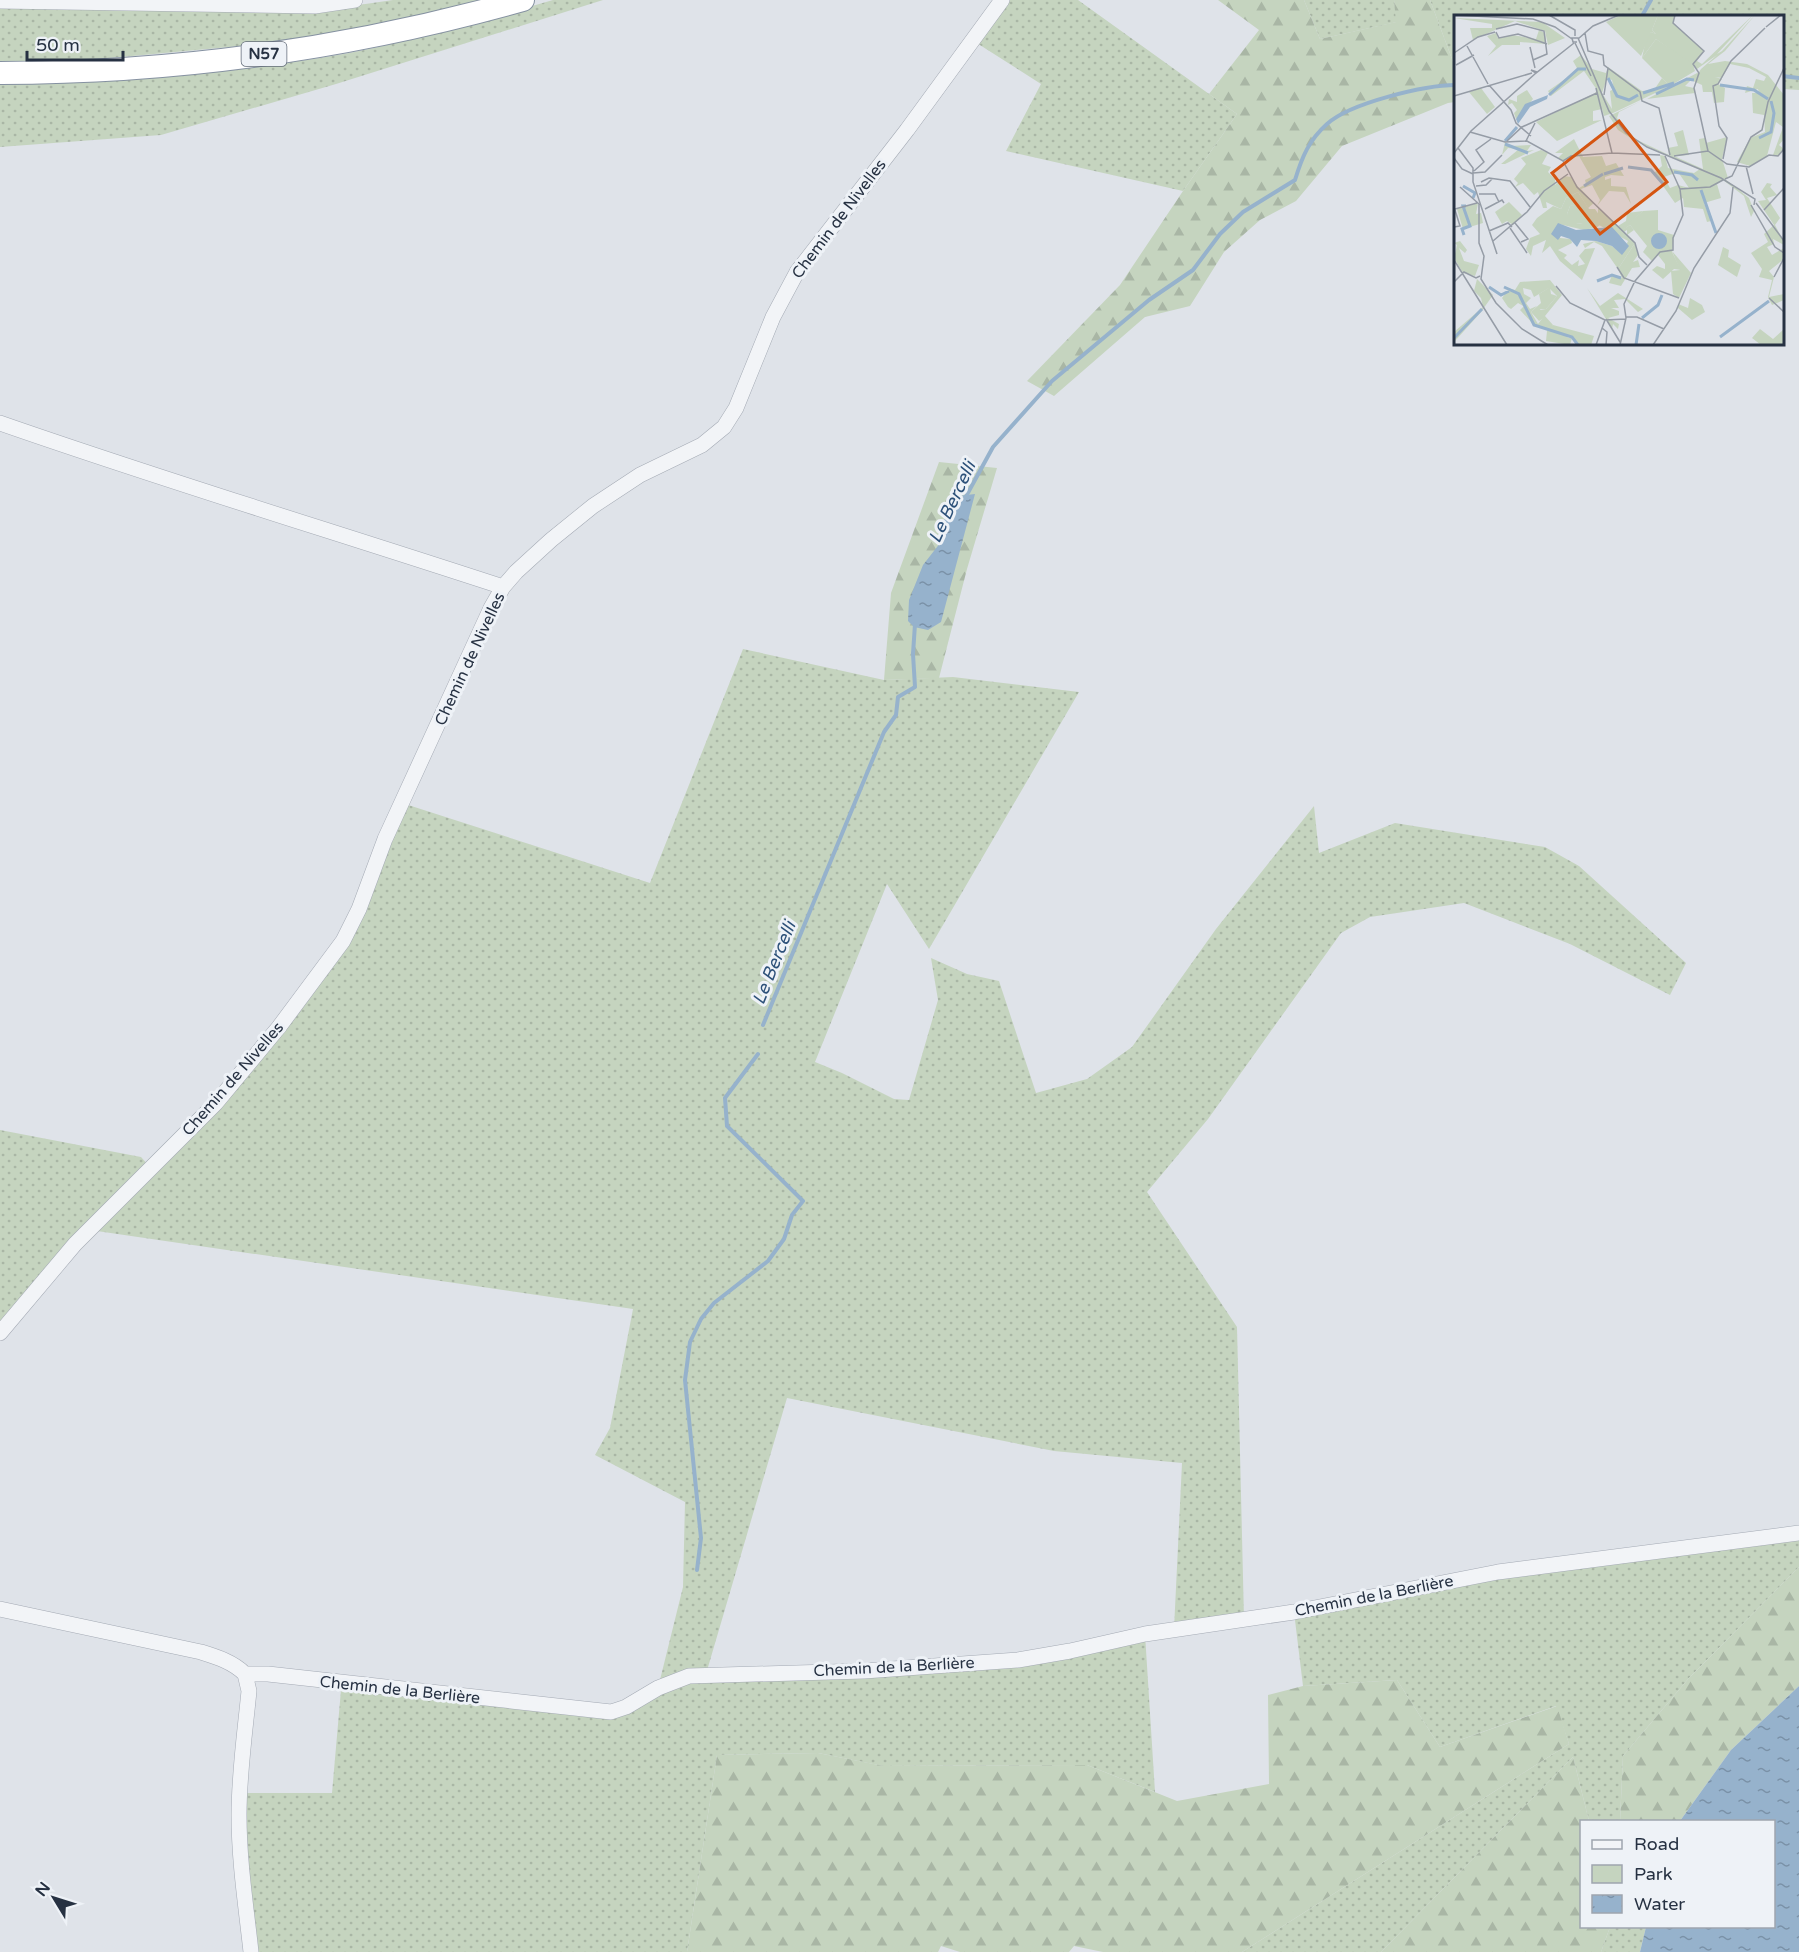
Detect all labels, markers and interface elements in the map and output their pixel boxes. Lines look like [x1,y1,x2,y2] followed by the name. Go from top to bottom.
[1454,15,1784,345] inset map
[27,24,123,62] scale bar
[36,34,80,56] text: 50 m
[242,42,286,66] road number: N57
[787,155,891,283] street label: Chemin de Nivelles
[924,455,982,546] water label: Le Bercelli
[430,589,510,729] street label: Chemin de Nivelles
[747,916,802,1008] water label: Le Bercelli
[178,1018,288,1140] street label: Chemin de Nivelles
[1293,1571,1455,1621] street label: Chemin de la Berlière
[813,1653,975,1681] street label: Chemin de la Berlière
[319,1672,481,1708] street label: Chemin de la Berlière
[1580,1820,1775,1928] legend
[1634,1833,1679,1855] text: Road
[1634,1863,1673,1885] text: Park
[24,1868,84,1928] north arrow
[31,1878,55,1901] text: N
[1634,1893,1685,1915] text: Water

